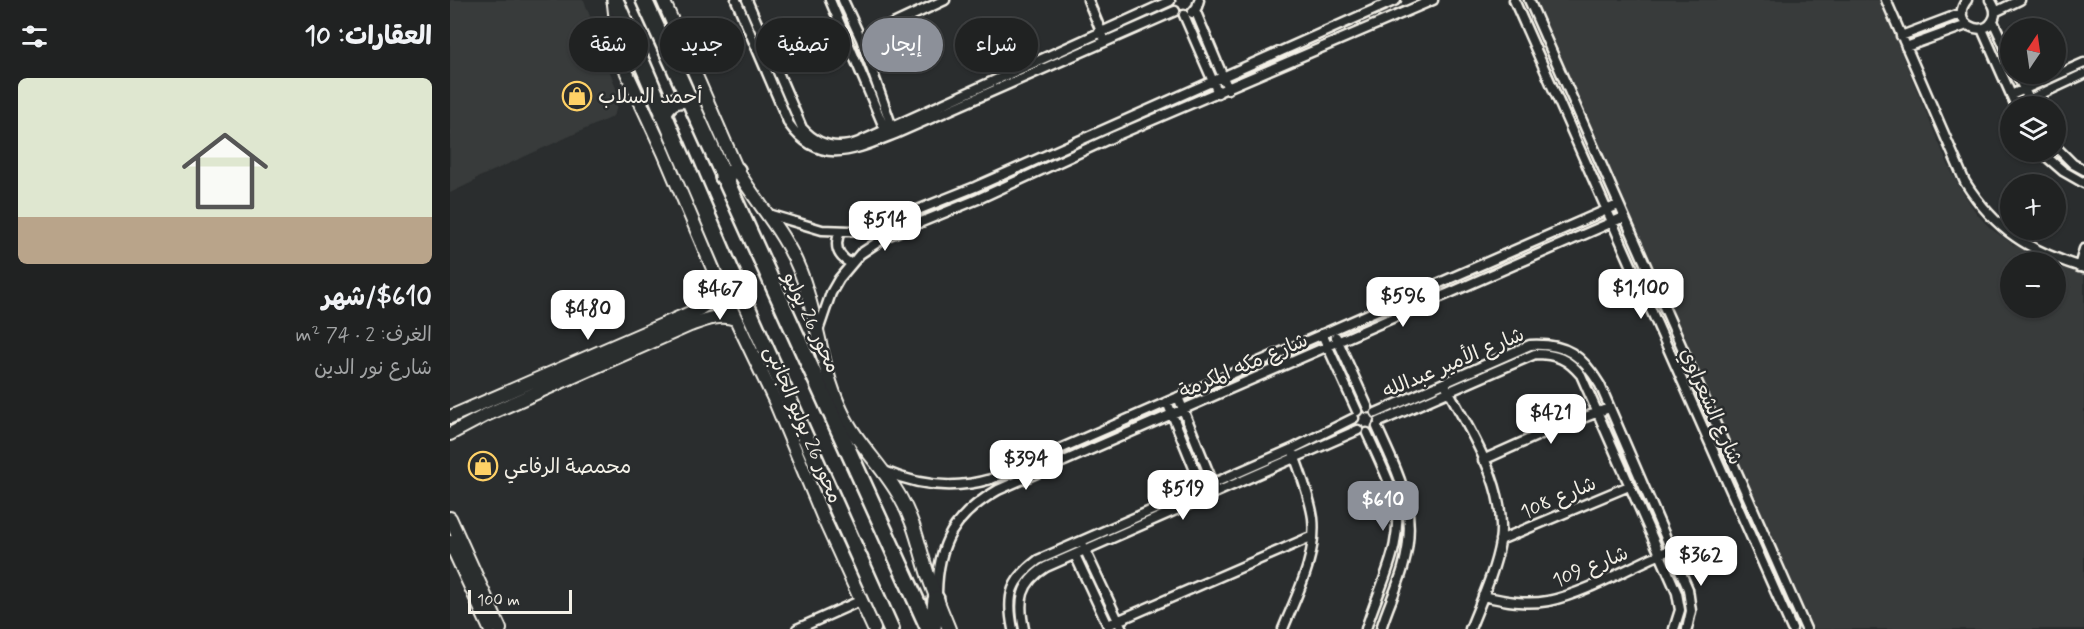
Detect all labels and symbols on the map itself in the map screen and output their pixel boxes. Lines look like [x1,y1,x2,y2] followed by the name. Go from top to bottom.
[2000,18,2066,84] north arrow
[561,80,593,112] shop icon: أحمد السلاب
[598,84,702,111] place label: أحمد السلاب
[849,201,921,252] pin: $514
[775,267,846,378] street label: محور 26 يوليو
[1592,269,1690,320] pin: $1,100
[684,270,756,321] pin: $467
[1367,277,1439,328] pin: $596
[552,290,624,341] pin: $480
[1378,320,1529,405] street label: شارع الأمير عبدالله
[1175,327,1312,406] street label: شارع مكه المكرمة
[757,342,848,508] street label: محور 26 يوليو الجانبى
[1673,344,1748,469] street label: شارع الشعراوي
[1515,394,1587,445] pin: $421
[990,440,1062,491] pin: $394
[467,450,499,482] shop icon: محمصة الرفاعي
[504,454,631,484] place label: محمصة الرفاعي
[1147,470,1219,521] pin: $519
[1517,470,1601,526] street label: شارع 108
[1347,481,1419,532] pin: $610
[1665,536,1737,587] pin: $362
[1549,540,1633,595] street label: شارع 109
[468,587,572,614] scale bar

